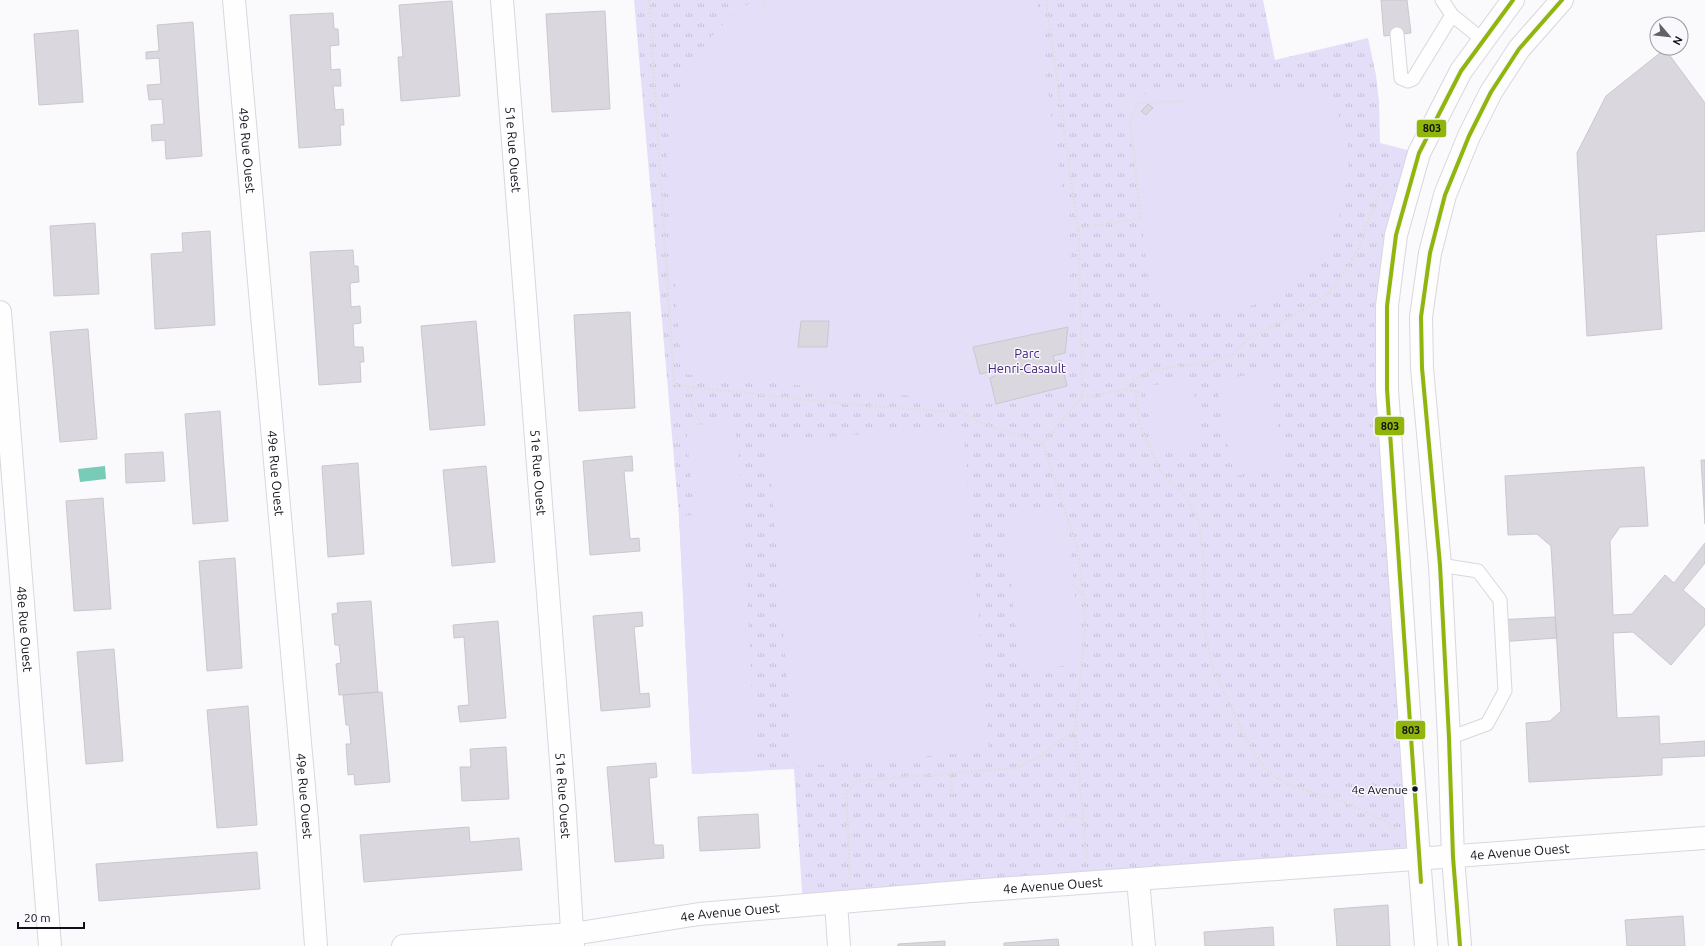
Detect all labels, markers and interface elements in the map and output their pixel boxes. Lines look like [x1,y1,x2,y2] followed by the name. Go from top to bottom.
[1649,16,1689,56] north arrow
[1671,34,1685,47] text: N
[503,106,524,193] street label: 51e Rue Ouest
[237,107,258,194] street label: 49e Rue Ouest
[1416,119,1447,138] line badge: 803
[1423,122,1441,134] text: 803
[988,346,1066,375] park label: Parc Henri-Casault
[1374,416,1405,436] line badge: 803
[1381,420,1399,432] text: 803
[528,429,549,516] street label: 51e Rue Ouest
[265,430,287,517] street label: 49e Rue Ouest
[15,586,35,672] street label: 48e Rue Ouest
[1395,720,1426,740] line badge: 803
[1402,724,1420,736] text: 803
[294,752,315,839] street label: 49e Rue Ouest
[553,752,573,839] street label: 51e Rue Ouest
[1351,783,1408,796] place label: 4e Avenue
[1410,784,1420,794] marker: 4e Avenue
[1469,841,1570,862] street label: 4e Avenue Ouest
[1003,875,1103,896] street label: 4e Avenue Ouest
[679,900,780,924] street label: 4e Avenue Ouest
[18,904,84,930] scale bar
[24,911,51,924] text: 20 m

